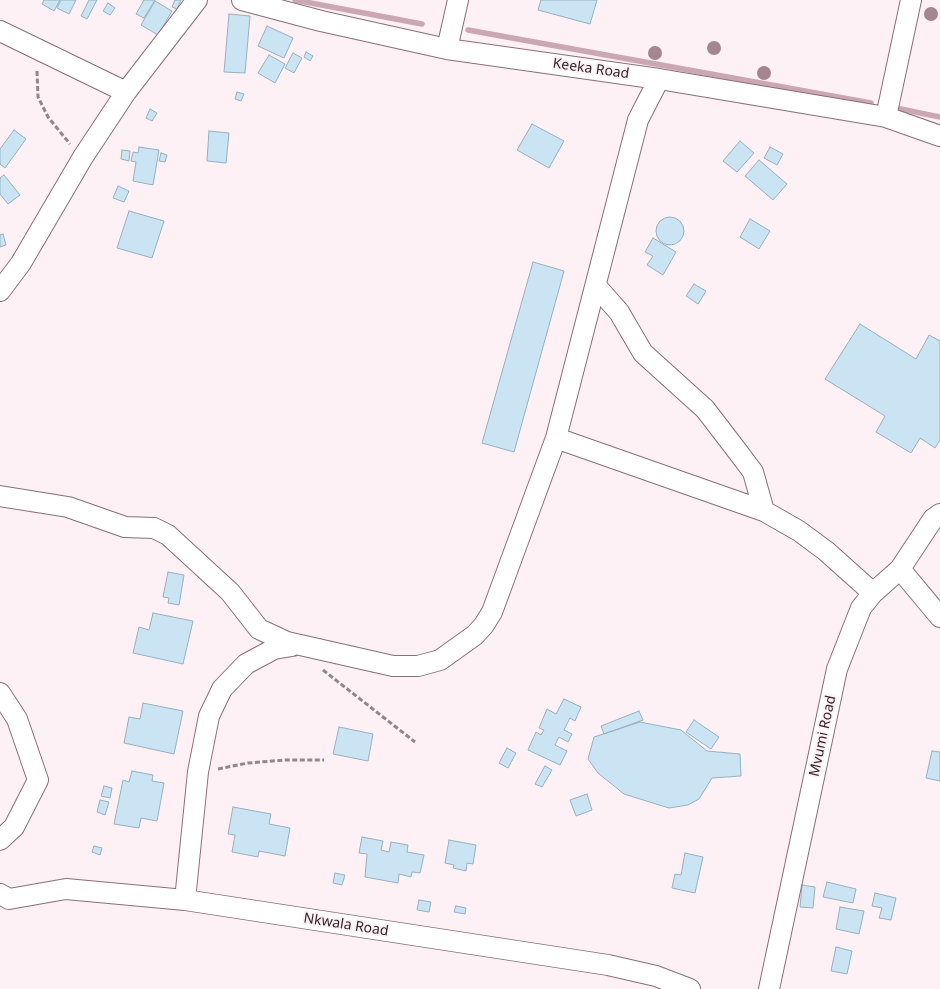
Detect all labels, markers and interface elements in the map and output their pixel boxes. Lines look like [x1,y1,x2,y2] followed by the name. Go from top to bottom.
[552,55,630,83] street label: Keeka Road
[806,694,840,778] street label: Mvumi Road
[302,910,390,940] street label: Nkwala Road

